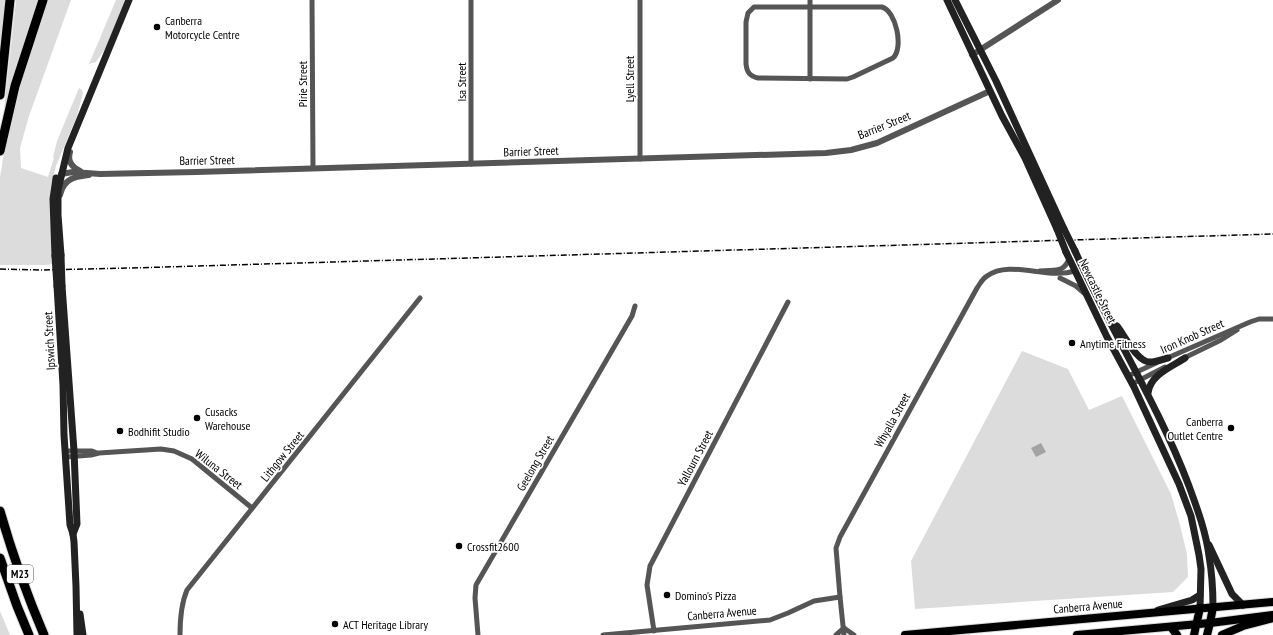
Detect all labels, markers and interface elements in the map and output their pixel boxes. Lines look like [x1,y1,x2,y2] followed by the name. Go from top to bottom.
[165,13,240,42] place label: Canberra Motorcycle Centre
[152,22,162,32] marker: Canberra Motorcycle Centre
[622,55,637,102] street label: Lyell Street
[295,60,310,107] street label: Pirie Street
[454,62,469,102] street label: Isa Street
[856,107,913,142] street label: Barrier Street
[503,143,560,159] street label: Barrier Street
[179,152,235,168] street label: Barrier Street
[1076,256,1120,326] street label: Newcastle Street
[40,311,58,371] street label: Ipswich Street
[1158,315,1227,357] street label: Iron Knob Street
[1080,336,1146,351] place label: Anytime Fitness
[1067,338,1077,348] marker: Anytime Fitness
[871,389,914,450] street label: Whyalla Street
[205,404,250,433] place label: Cusacks Warehouse
[192,413,202,423] marker: Cusacks Warehouse
[1167,414,1223,443] place label: Canberra Outlet Centre
[1226,423,1236,433] marker: Canberra Outlet Centre
[128,424,190,439] place label: Bodhifit Studio
[115,426,125,436] marker: Bodhifit Studio
[257,427,307,484] street label: Lithgow Street
[674,427,716,489] street label: Yallourn Street
[513,432,557,493] street label: Geelong Street
[192,446,246,493] street label: Wiluna Street
[467,539,519,554] place label: Crossfit2600
[454,541,464,551] marker: Crossfit2600
[7,565,33,583] road number: M23
[675,588,737,603] place label: Domino's Pizza
[662,590,672,600] marker: Domino's Pizza
[1053,595,1123,617] street label: Canberra Avenue
[687,602,757,624] street label: Canberra Avenue
[343,617,428,632] place label: ACT Heritage Library
[330,619,340,629] marker: ACT Heritage Library

